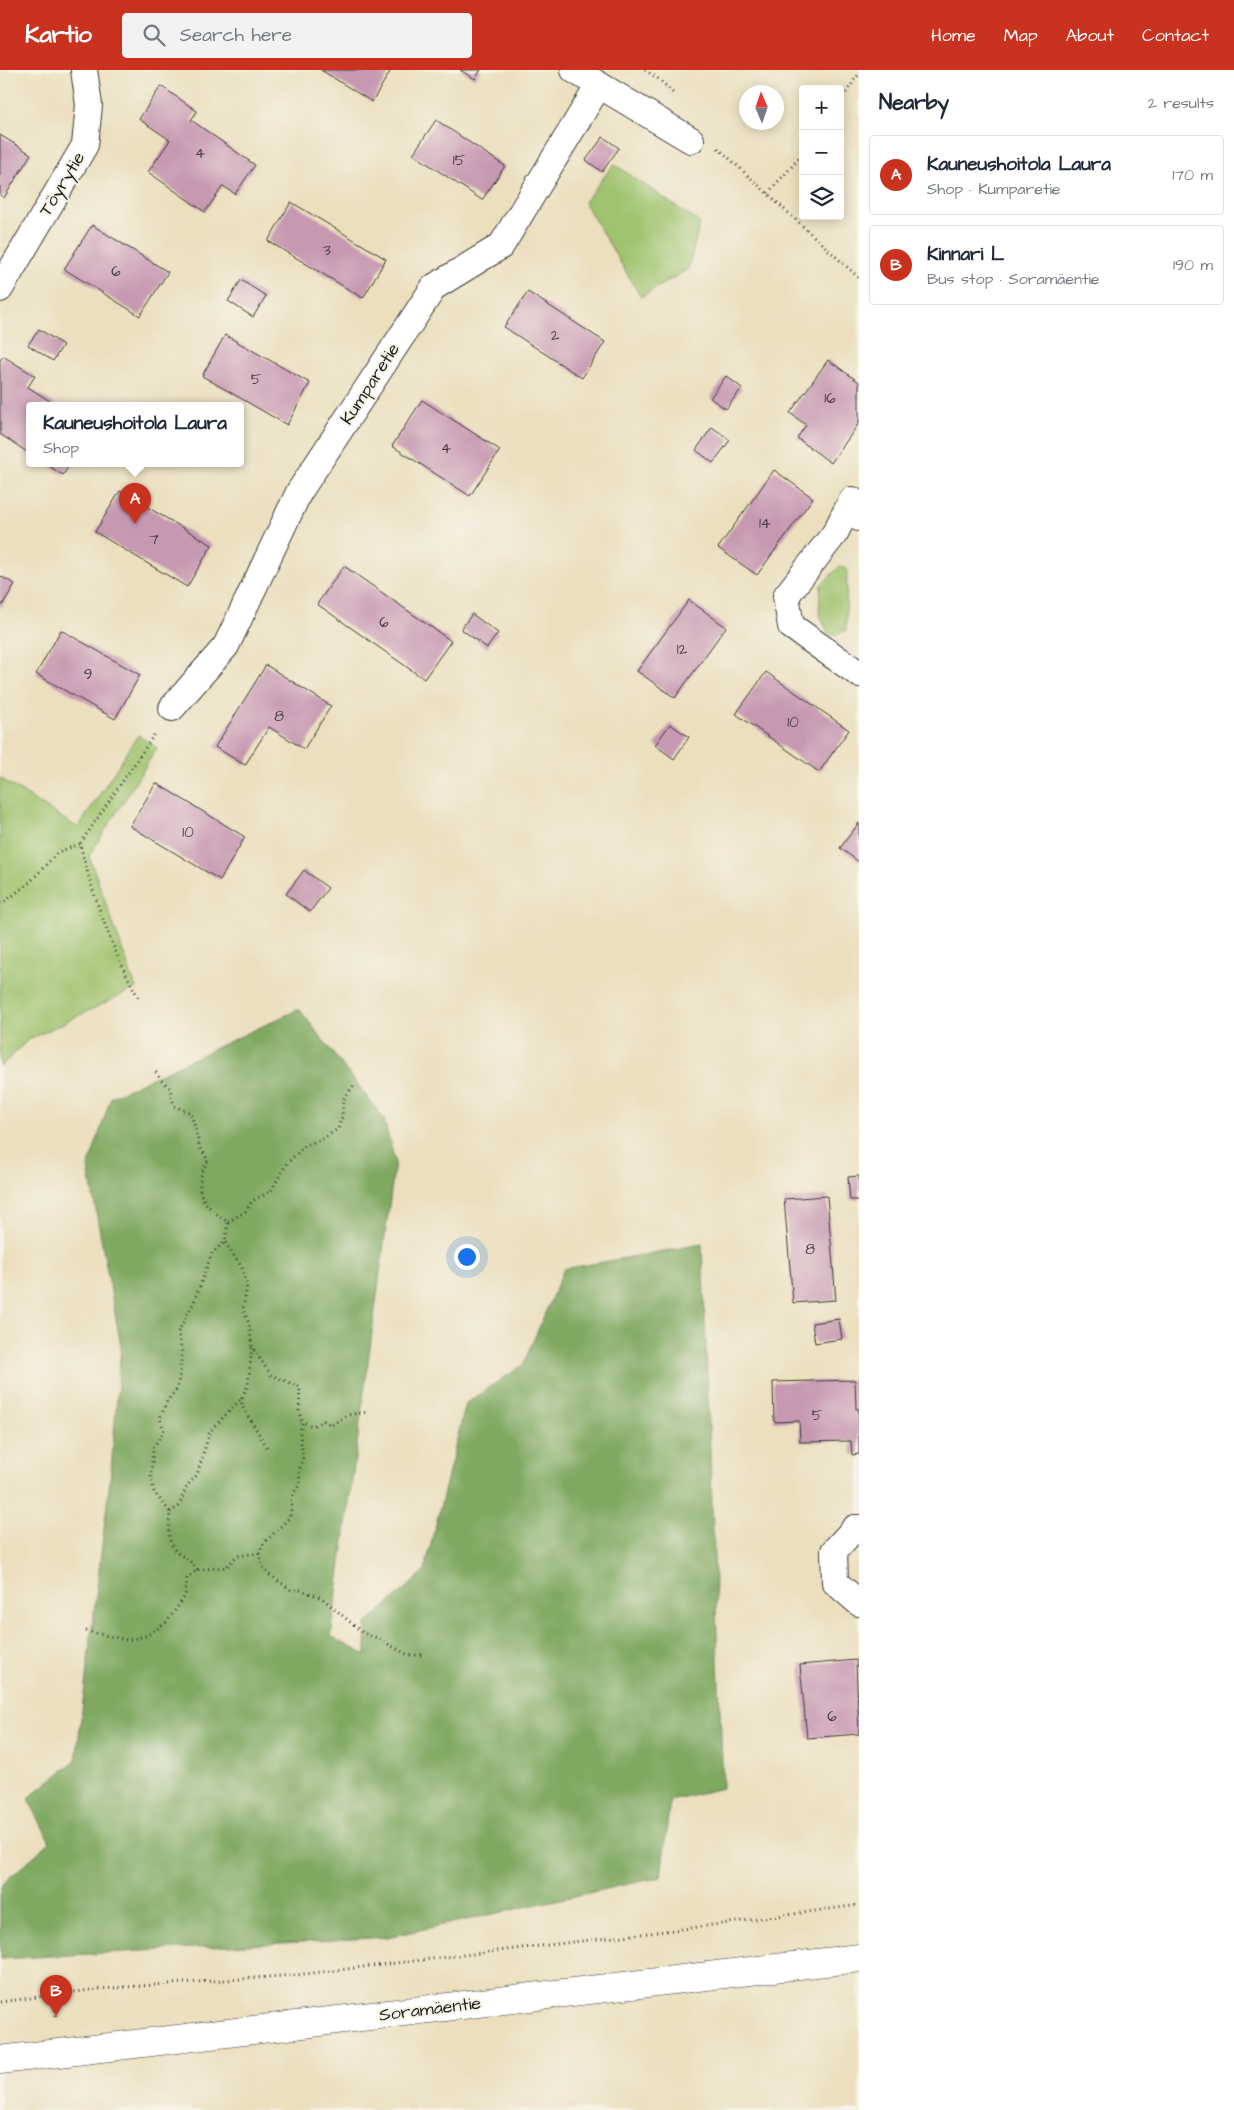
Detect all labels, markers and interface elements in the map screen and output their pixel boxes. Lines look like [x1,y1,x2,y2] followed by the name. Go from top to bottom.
[122,13,472,58] search box
[25,18,92,52] text: Kartio
[140,21,168,49] icon: search
[180,22,292,49] text: Search here
[931,23,976,48] text: Home
[1004,23,1038,48] text: Map
[1066,23,1114,48] text: About
[1142,23,1209,48] text: Contact
[739,85,784,130] north arrow
[799,85,844,220] map controls
[799,85,844,130] button: +
[879,88,949,117] text: Nearby
[1148,92,1214,114] text: 2 results
[799,130,844,175] button: −
[195,143,205,164] house number: 4
[33,147,92,221] street label: Töyrytie
[453,150,466,171] house number: 15
[927,151,1111,178] text: Kauneushoitola Laura
[891,164,901,186] text: A
[1172,164,1213,186] text: 170 m
[799,175,844,220] button: layers
[927,178,1061,200] text: Shop · Kumparetie
[323,240,331,261] house number: 3
[927,241,1004,268] text: Kinnari L
[890,254,902,276] text: B
[1173,254,1213,276] text: 190 m
[111,261,121,282] house number: 6
[927,268,1099,290] text: Bus stop · Soramäentie
[551,325,560,346] house number: 2
[334,338,406,430] street label: Kumparetie
[251,369,262,390] house number: 5
[824,388,836,409] house number: 16
[26,402,244,467] popup
[43,410,227,437] text: Kauneushoitola Laura
[43,437,79,459] text: Shop
[441,438,451,459] house number: 4
[119,483,151,524] pin: A
[759,513,771,534] house number: 14
[149,529,159,550] house number: 7
[379,612,389,633] house number: 6
[677,639,688,660] house number: 12
[84,664,92,685] house number: 9
[274,706,284,727] house number: 8
[787,712,799,733] house number: 10
[182,822,194,843] house number: 10
[805,1239,815,1260] house number: 8
[454,1244,480,1270] your location
[812,1405,823,1426] house number: 5
[827,1706,837,1727] house number: 6
[40,1975,72,2016] pin: B
[378,1990,483,2028] street label: Soramäentie

